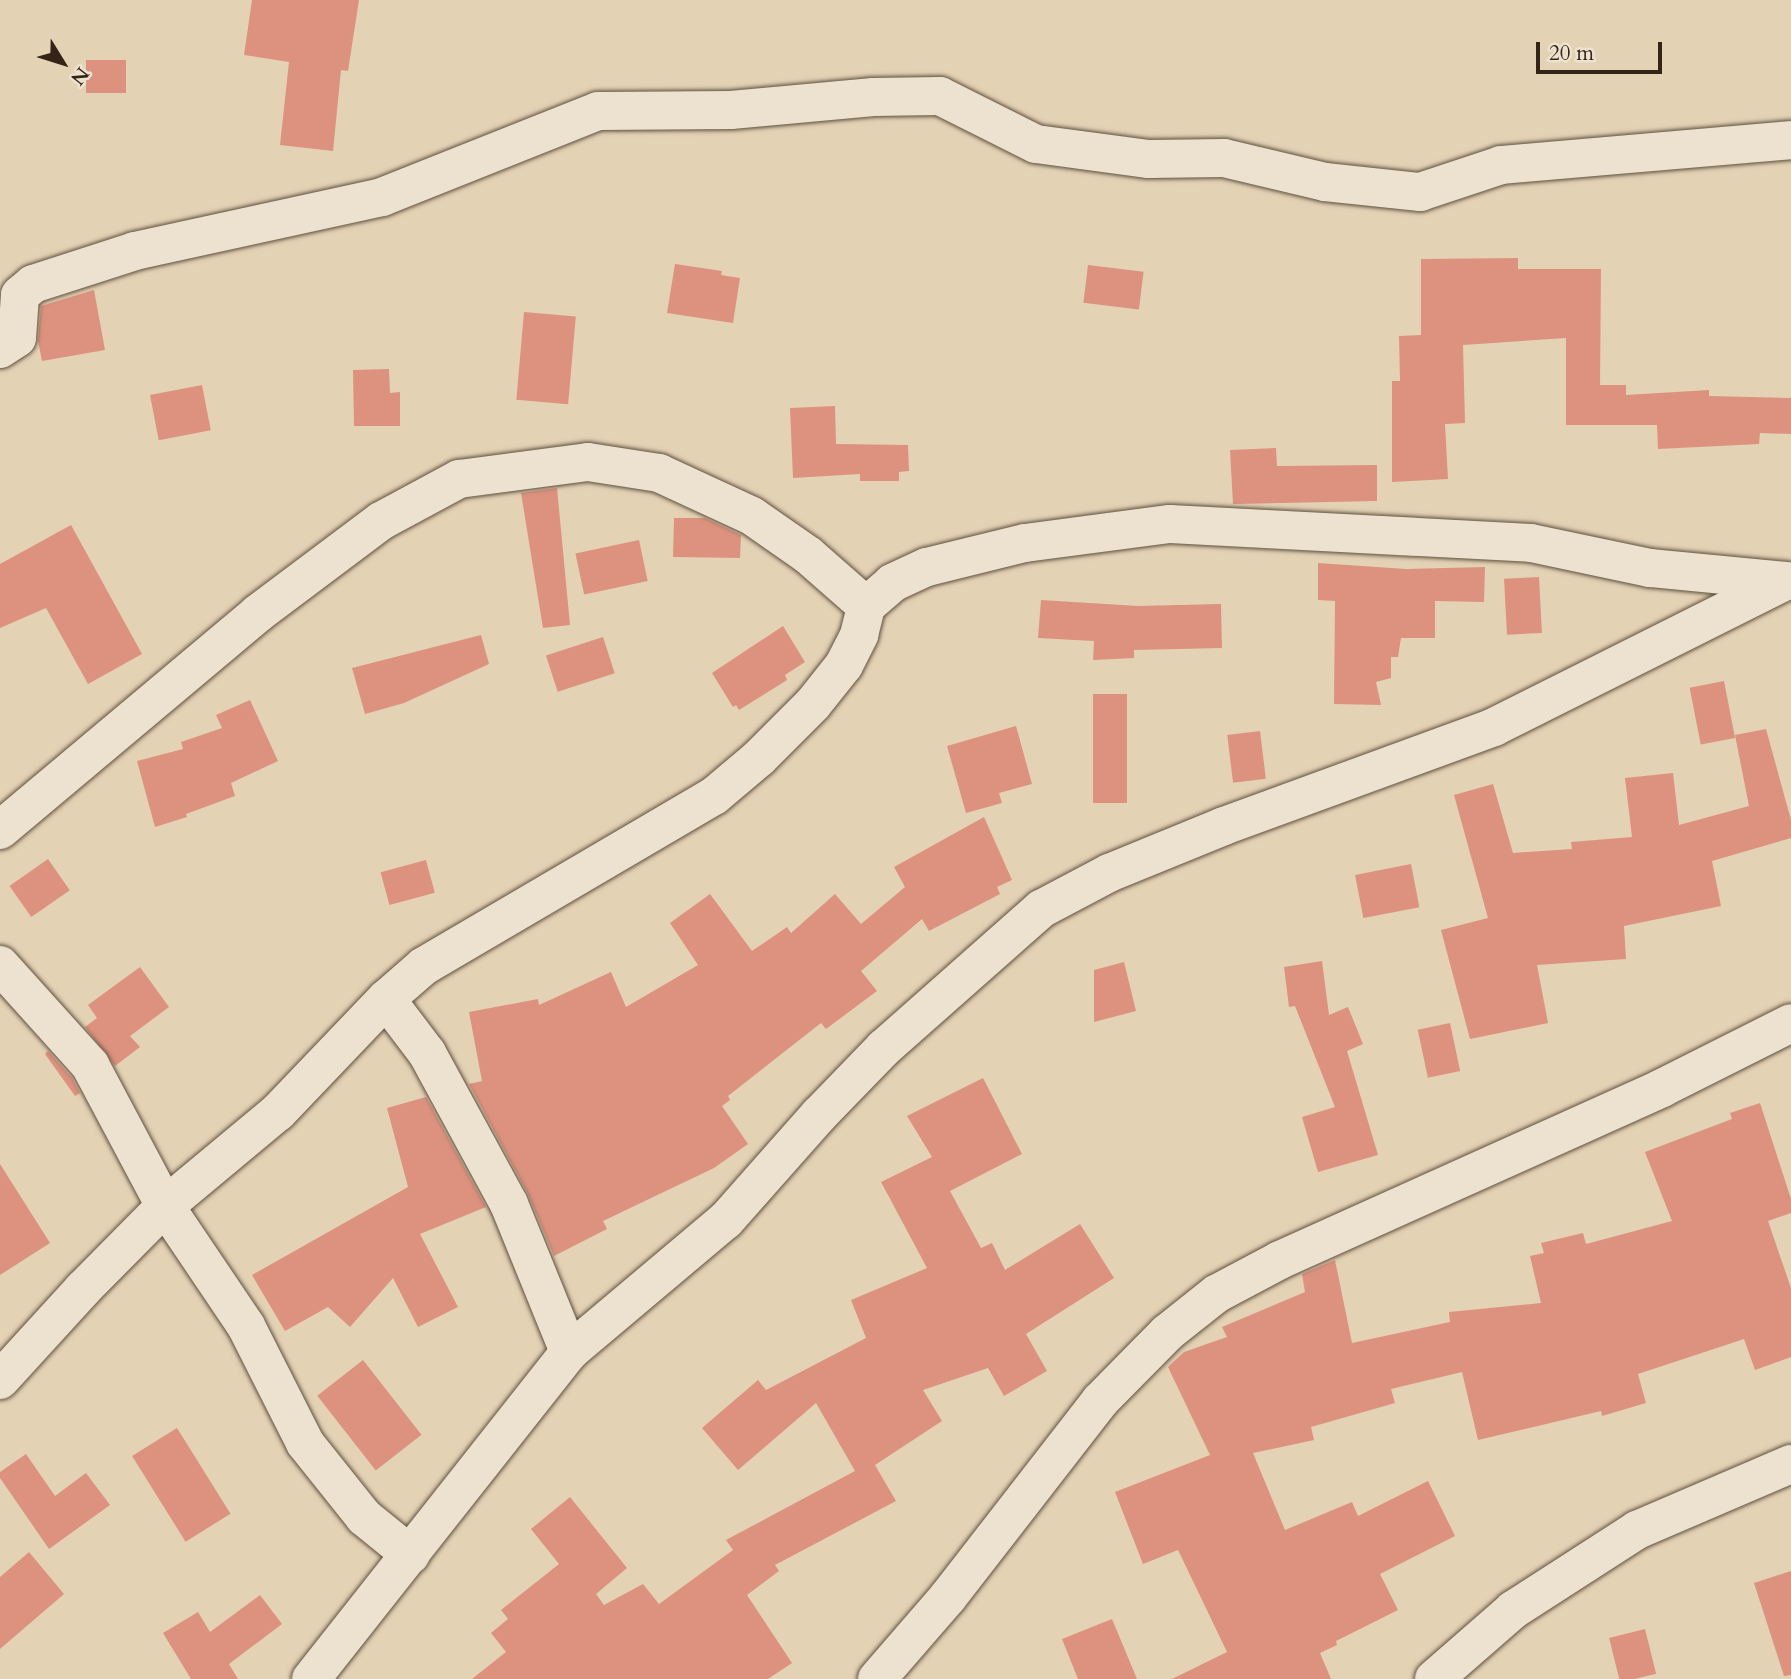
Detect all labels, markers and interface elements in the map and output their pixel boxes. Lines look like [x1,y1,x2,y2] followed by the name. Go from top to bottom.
[28,28,98,98] north arrow
[1539,28,1665,72] scale bar
[1549,39,1594,68] text: 20 m
[64,61,95,90] text: N

